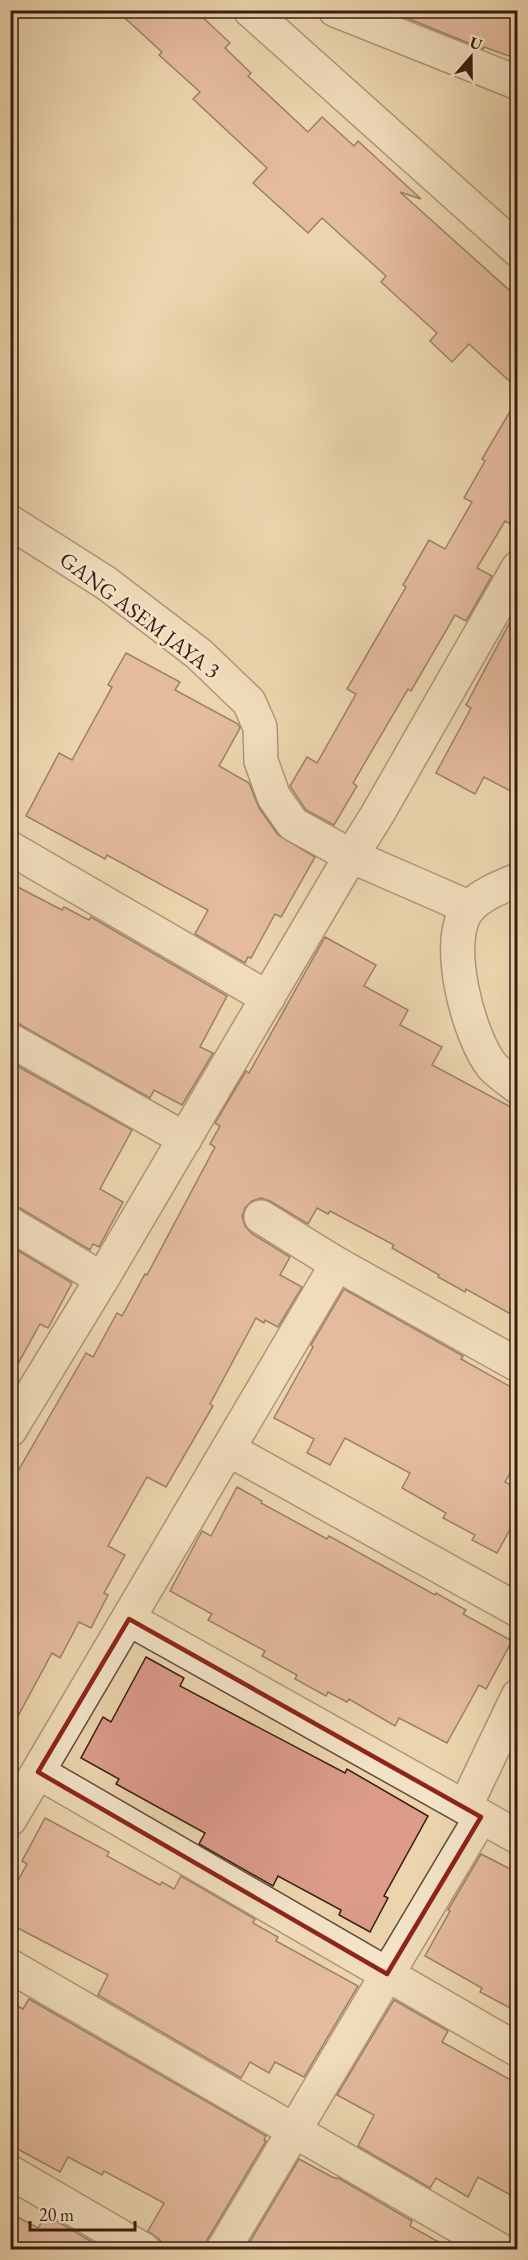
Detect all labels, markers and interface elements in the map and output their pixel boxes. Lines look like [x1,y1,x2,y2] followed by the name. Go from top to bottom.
[441,27,501,87] north arrow
[467,31,485,55] text: U
[54,545,226,685] street label: GANG ASEM JAYA 3
[30,2194,135,2232] scale bar
[39,2203,74,2226] text: 20 m

